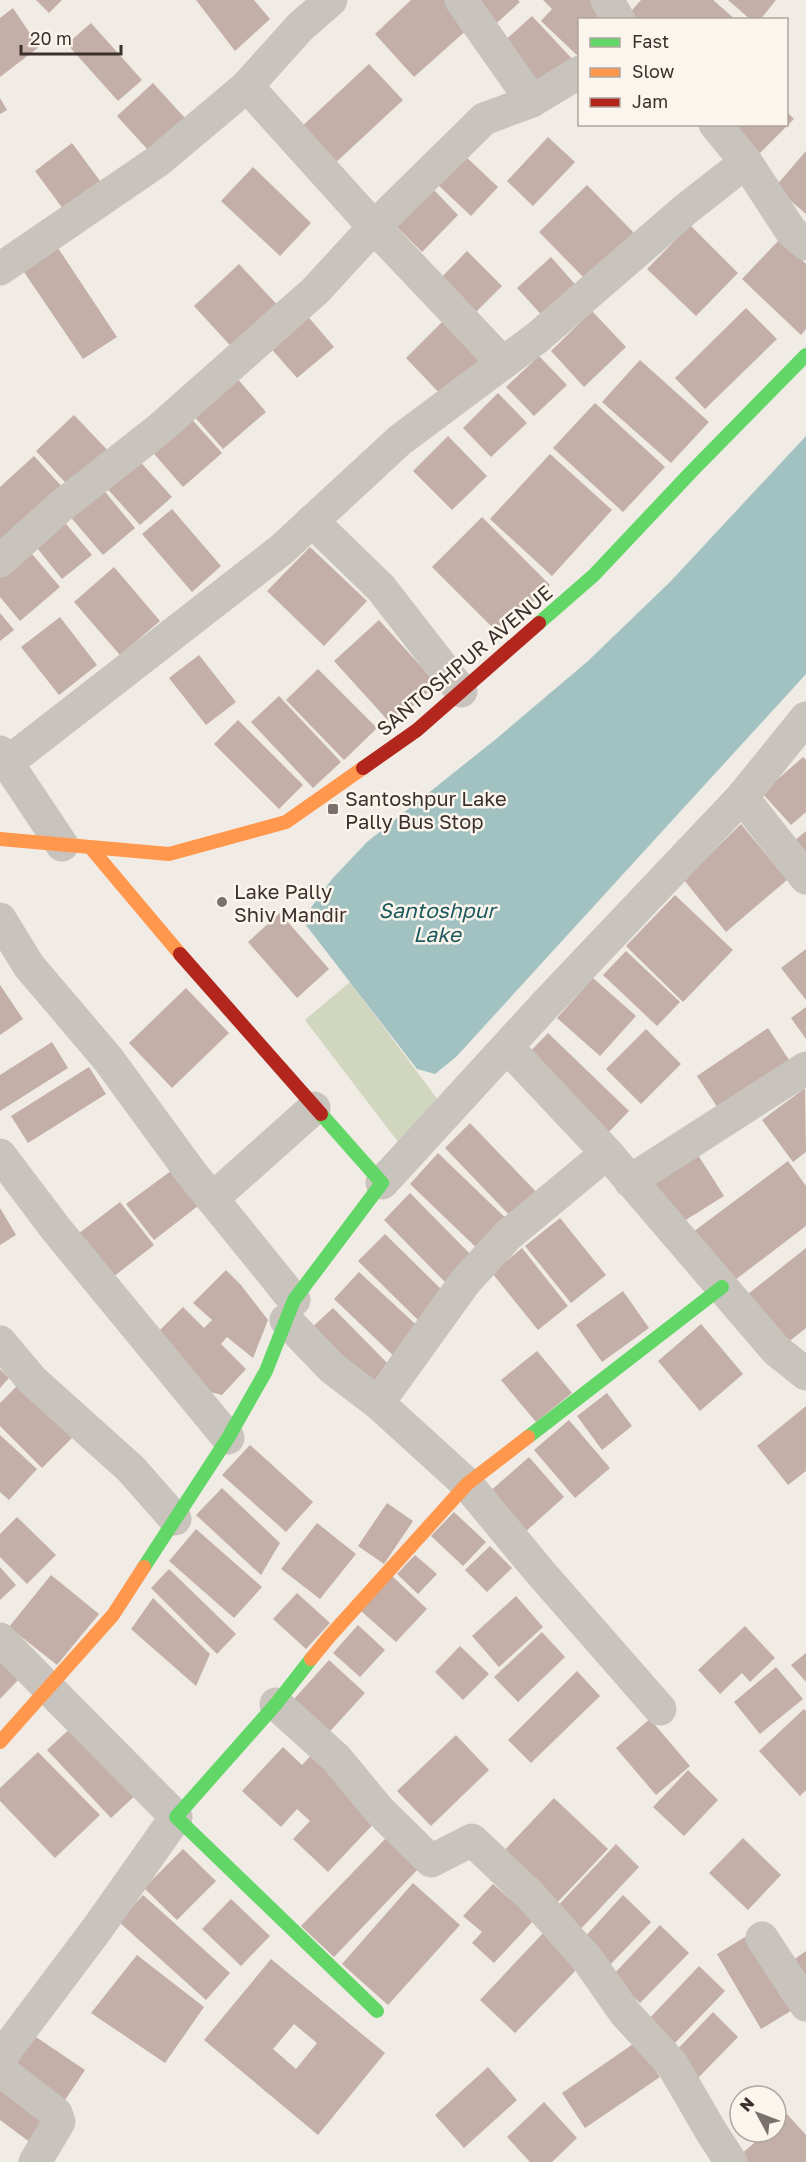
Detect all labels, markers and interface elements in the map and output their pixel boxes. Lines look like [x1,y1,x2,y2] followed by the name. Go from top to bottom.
[21,18,122,56] scale bar
[578,18,788,126] legend
[30,27,72,49] text: 20 m
[632,30,669,52] text: Fast
[632,60,675,82] text: Slow
[632,90,668,112] text: Jam
[371,580,557,740] street label: SANTOSHPUR AVENUE
[345,786,507,833] place label: Santoshpur Lake Pally Bus Stop
[326,802,340,816] marker: Santoshpur Lake Pally Bus Stop
[234,879,347,926] place label: Lake Pally Shiv Mandir
[215,895,229,909] marker: Lake Pally Shiv Mandir
[379,897,498,947] water label: Santoshpur Lake
[728,2084,788,2144] north arrow
[735,2093,758,2115] text: N

